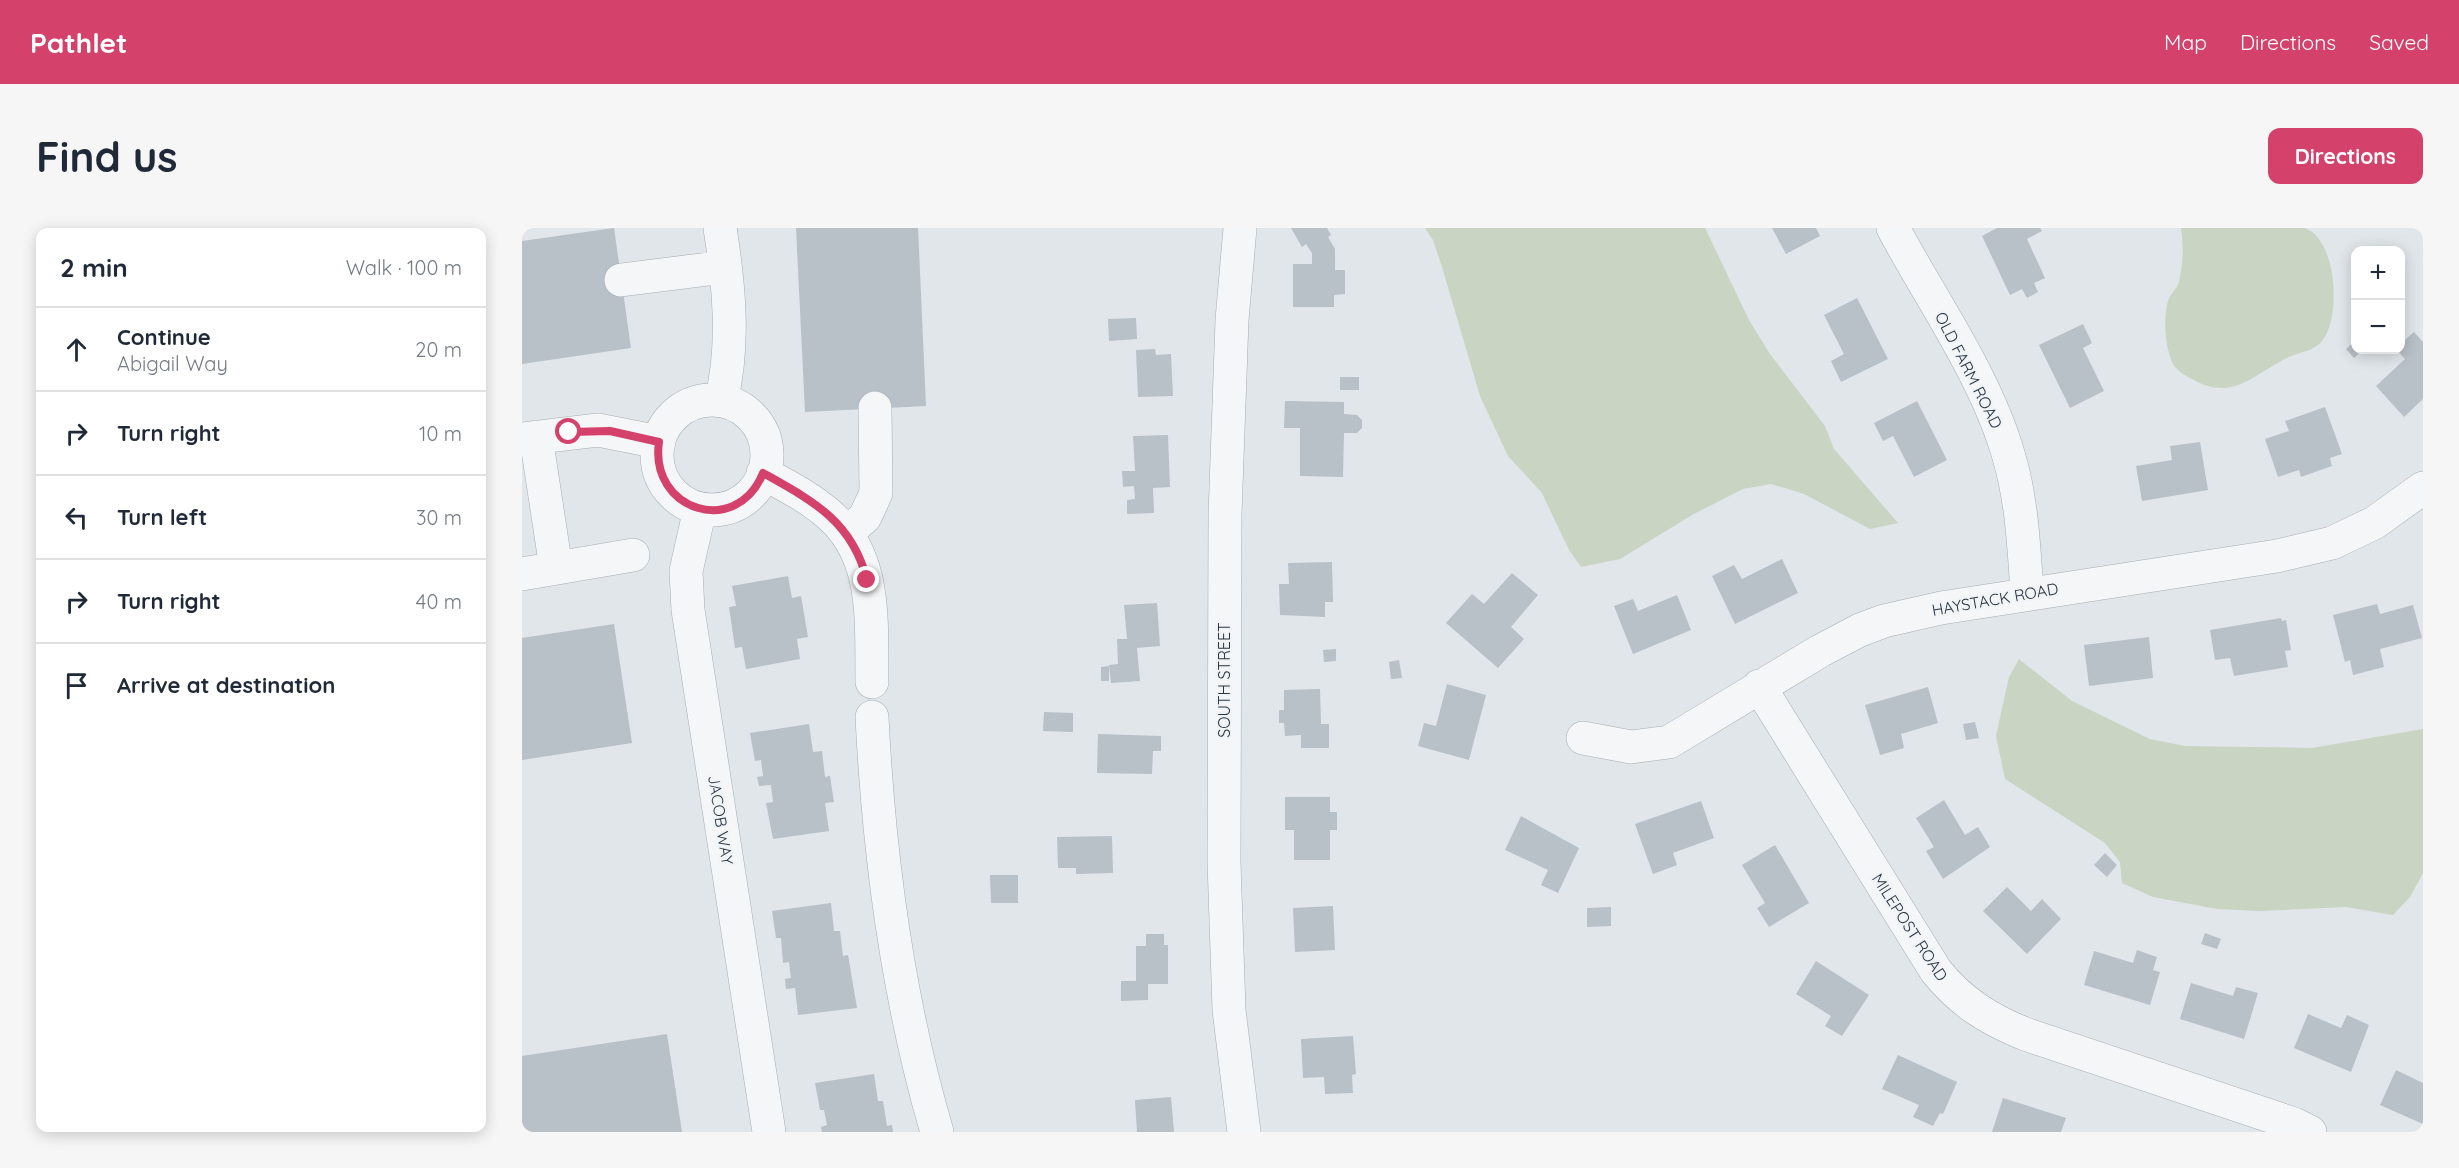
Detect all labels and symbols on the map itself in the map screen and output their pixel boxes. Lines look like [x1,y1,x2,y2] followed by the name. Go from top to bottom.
[1931,308,2007,432] street label: OLD FARM ROAD
[555,418,581,444] route start
[853,566,879,592] route end
[1930,578,2060,620] street label: HAYSTACK ROAD
[1214,622,1234,738] street label: SOUTH STREET
[704,774,738,866] street label: JACOB WAY
[1868,869,1952,985] street label: MILEPOST ROAD

